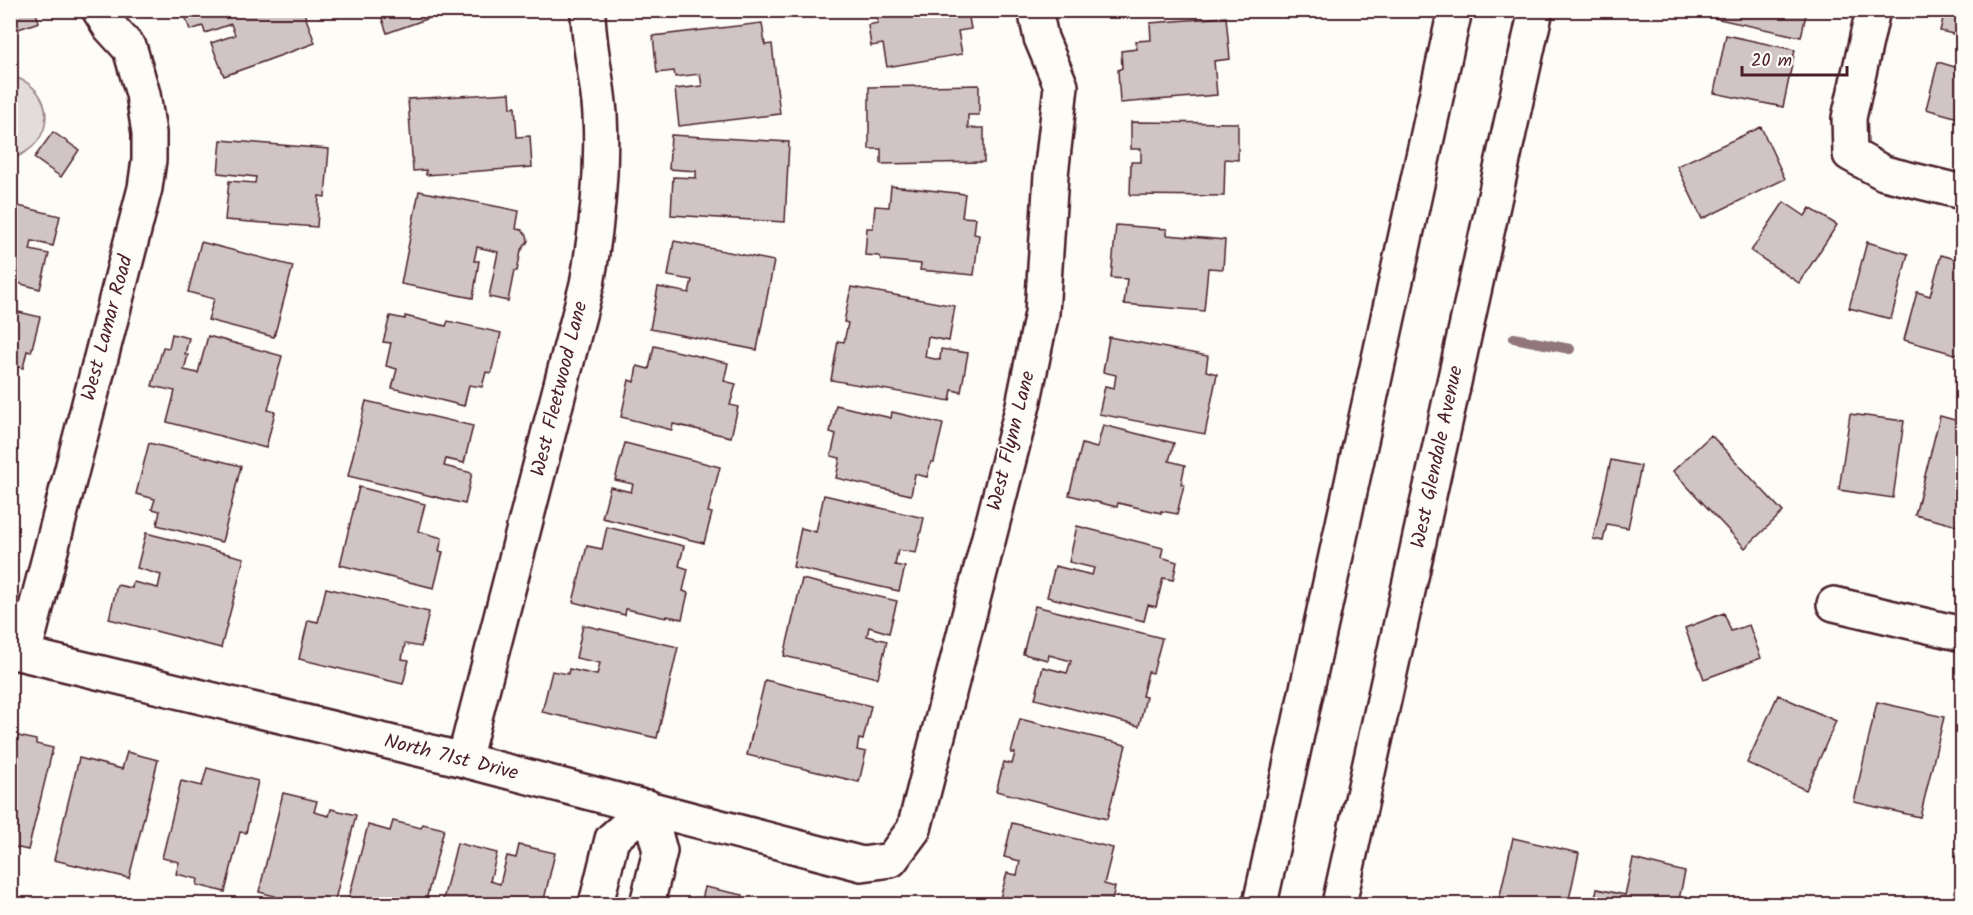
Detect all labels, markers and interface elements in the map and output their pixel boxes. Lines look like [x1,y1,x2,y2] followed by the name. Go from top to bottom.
[1742,39,1847,77] scale bar
[1751,47,1792,76] text: 20 m
[73,251,143,404] street label: West Lamar Road
[523,298,597,480] street label: West Fleetwood Lane
[1403,363,1473,551] street label: West Glendale Avenue
[979,368,1045,514] street label: West Flynn Lane
[381,726,521,790] street label: North 71st Drive

